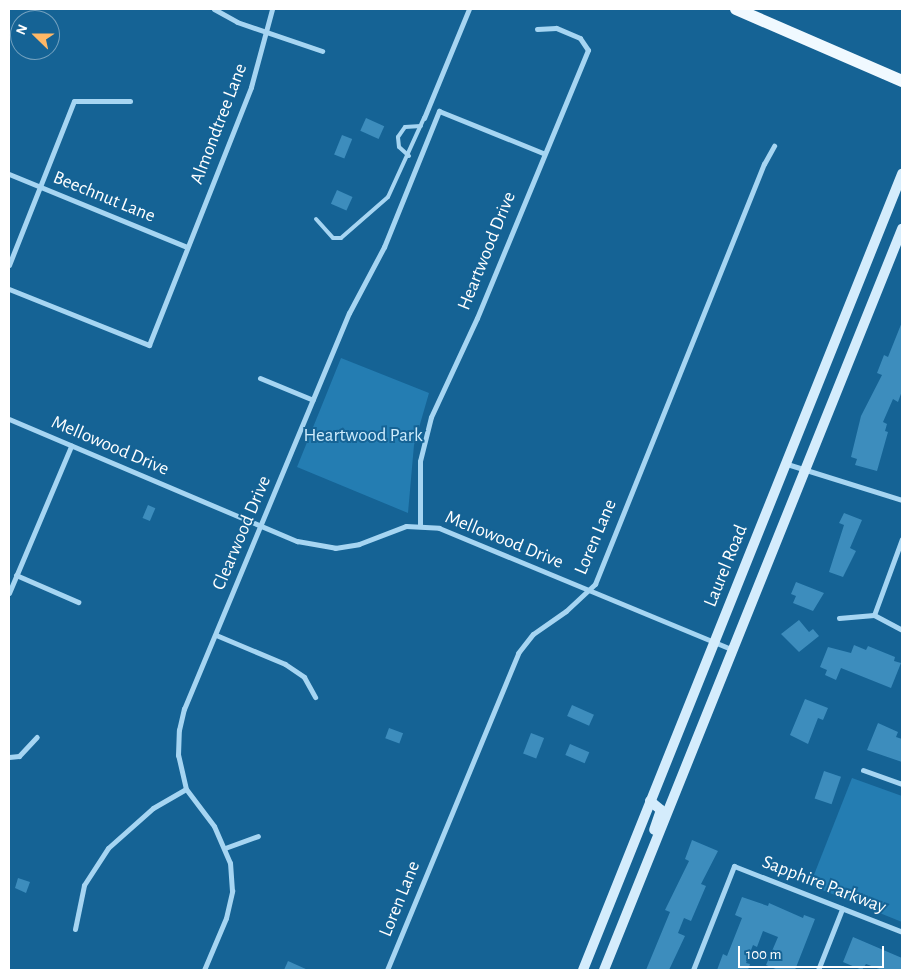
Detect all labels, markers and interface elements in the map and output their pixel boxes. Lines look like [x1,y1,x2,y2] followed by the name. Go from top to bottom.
[10,10,60,60] north arrow
[14,23,30,37] text: N
[186,60,252,188] street label: Almondtree Lane
[50,166,158,228] street label: Beechnut Lane
[453,188,521,314] street label: Heartwood Drive
[48,411,172,481] street label: Mellowood Drive
[303,425,423,447] park label: Heartwood Park
[208,472,276,594] street label: Clearwood Drive
[570,496,622,578] street label: Loren Lane
[442,506,566,574] street label: Mellowood Drive
[699,522,753,610] street label: Laurel Road
[759,851,889,919] street label: Sapphire Parkway
[375,858,425,940] street label: Loren Lane
[741,936,887,968] scale bar
[746,947,781,962] text: 100 m

